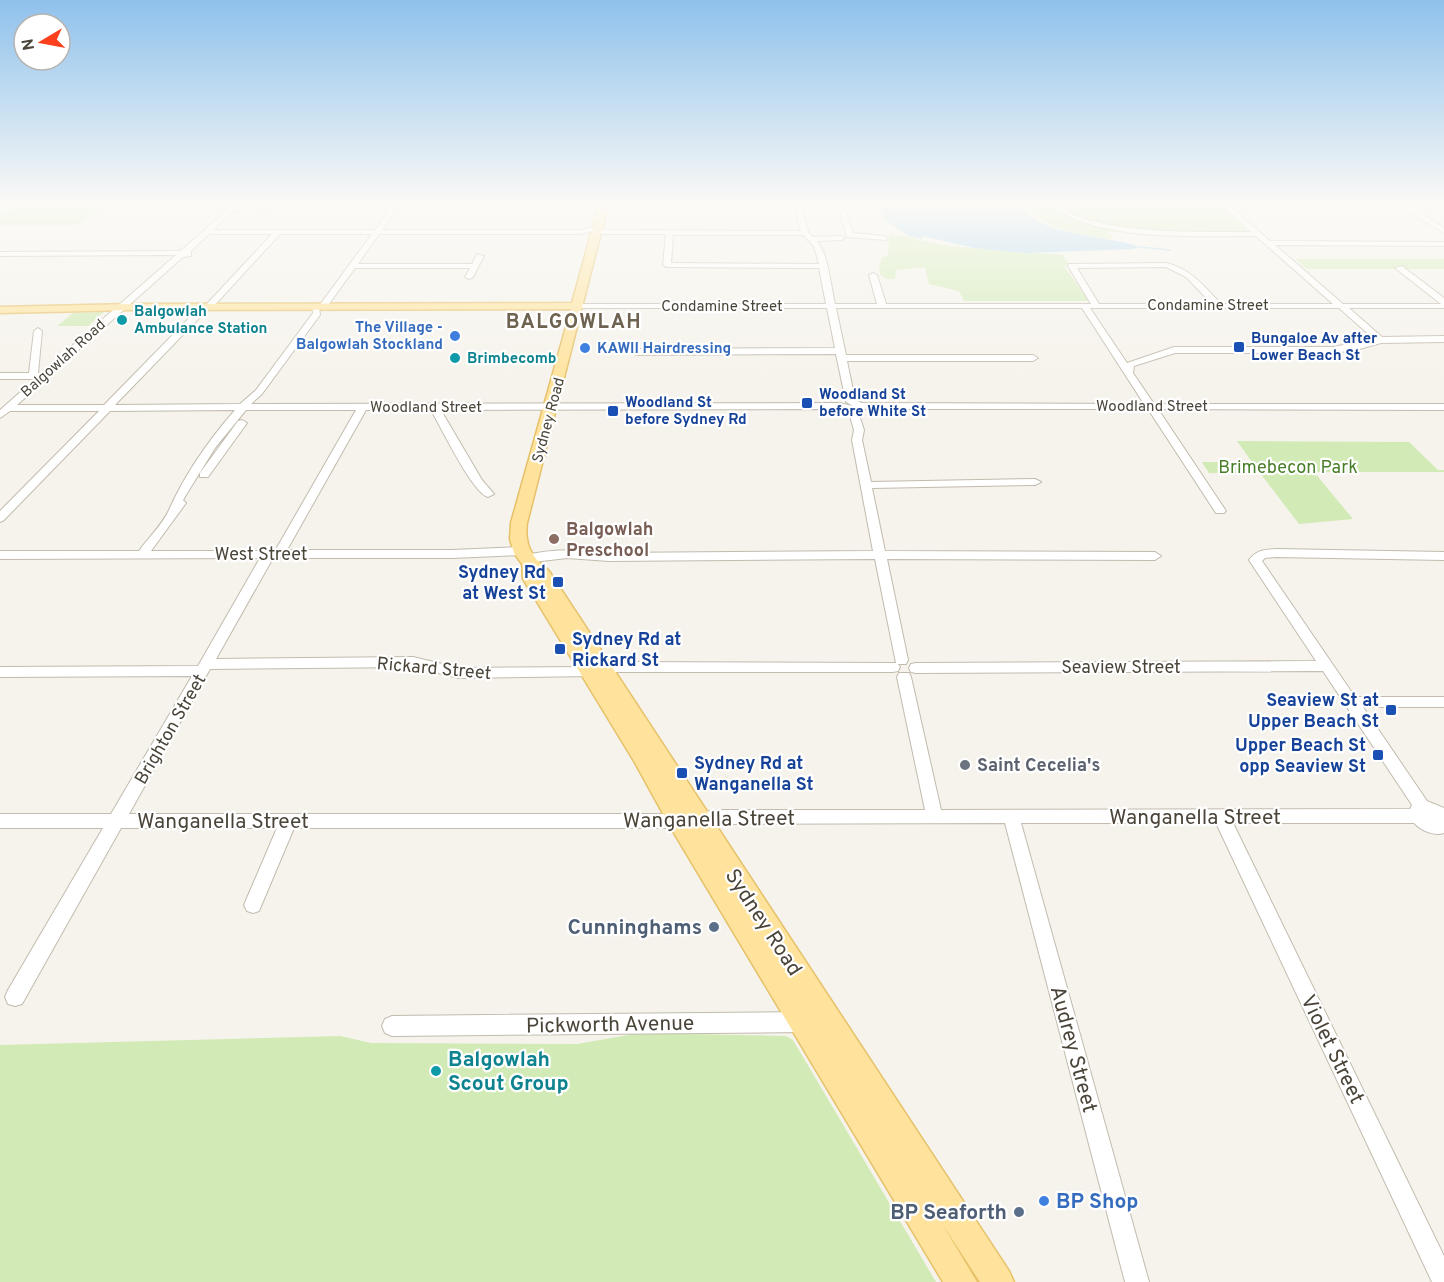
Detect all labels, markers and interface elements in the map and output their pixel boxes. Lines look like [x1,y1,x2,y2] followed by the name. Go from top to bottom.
[12,12,72,72] north arrow
[18,37,40,52] text: N
[1147,297,1269,316] street label: Condamine Street
[661,298,783,317] street label: Condamine Street
[134,303,267,339] place label: Balgowlah Ambulance Station
[506,310,642,336] district label: BALGOWLAH
[115,313,129,327] marker: Balgowlah Ambulance Station
[18,316,110,402] street label: Balgowlah Road
[296,319,443,355] place label: The Village - Balgowlah Stockland
[448,329,462,343] marker: The Village - Balgowlah Stockland
[1251,330,1378,366] place label: Bungaloe Av after Lower Beach St
[597,340,731,359] place label: KAWII Hairdressing
[1232,340,1246,354] marker: Bungaloe Av after Lower Beach St
[578,341,592,355] marker: KAWII Hairdressing
[467,350,557,369] place label: Brimbecomb
[448,351,462,365] marker: Brimbecomb
[529,376,570,465] street label: Sydney Road
[819,386,926,422] place label: Woodland St before White St
[625,394,747,430] place label: Woodland St before Sydney Rd
[800,396,814,410] marker: Woodland St before White St
[1096,398,1208,417] street label: Woodland Street
[370,399,482,418] street label: Woodland Street
[606,404,620,418] marker: Woodland St before Sydney Rd
[1218,457,1358,480] park label: Brimebecon Park
[566,519,653,563] place label: Balgowlah Preschool
[547,532,561,546] marker: Balgowlah Preschool
[214,544,308,567] street label: West Street
[458,562,546,606] place label: Sydney Rd at West St
[551,575,565,589] marker: Sydney Rd at West St
[572,629,681,673] place label: Sydney Rd at Rickard St
[553,642,567,656] marker: Sydney Rd at Rickard St
[376,653,492,686] street label: Rickard Street
[1061,657,1181,680] street label: Seaview Street
[130,670,212,789] street label: Brighton Street
[1248,690,1379,734] place label: Seaview St at Upper Beach St
[1384,703,1398,717] marker: Seaview St at Upper Beach St
[1235,735,1366,779] place label: Upper Beach St opp Seaview St
[1371,748,1385,762] marker: Upper Beach St opp Seaview St
[694,753,814,797] place label: Sydney Rd at Wanganella St
[977,755,1100,778] place label: Saint Cecelia's
[958,758,972,772] marker: Saint Cecelia's
[675,766,689,780] marker: Sydney Rd at Wanganella St
[623,805,795,835] street label: Wanganella Street
[1109,805,1281,832] street label: Wanganella Street
[137,809,309,836] street label: Wanganella Street
[718,864,807,982] street label: Sydney Road
[568,915,702,942] place label: Cunninghams
[707,920,721,934] marker: Cunninghams
[1043,983,1102,1116] street label: Audrey Street
[1294,991,1370,1109] street label: Violet Street
[526,1011,694,1040] street label: Pickworth Avenue
[448,1047,569,1098] place label: Balgowlah Scout Group
[429,1064,443,1078] marker: Balgowlah Scout Group
[1056,1189,1138,1216] place label: BP Shop
[1037,1194,1051,1208] marker: BP Shop
[890,1200,1007,1227] place label: BP Seaforth
[1012,1205,1026,1219] marker: BP Seaforth

